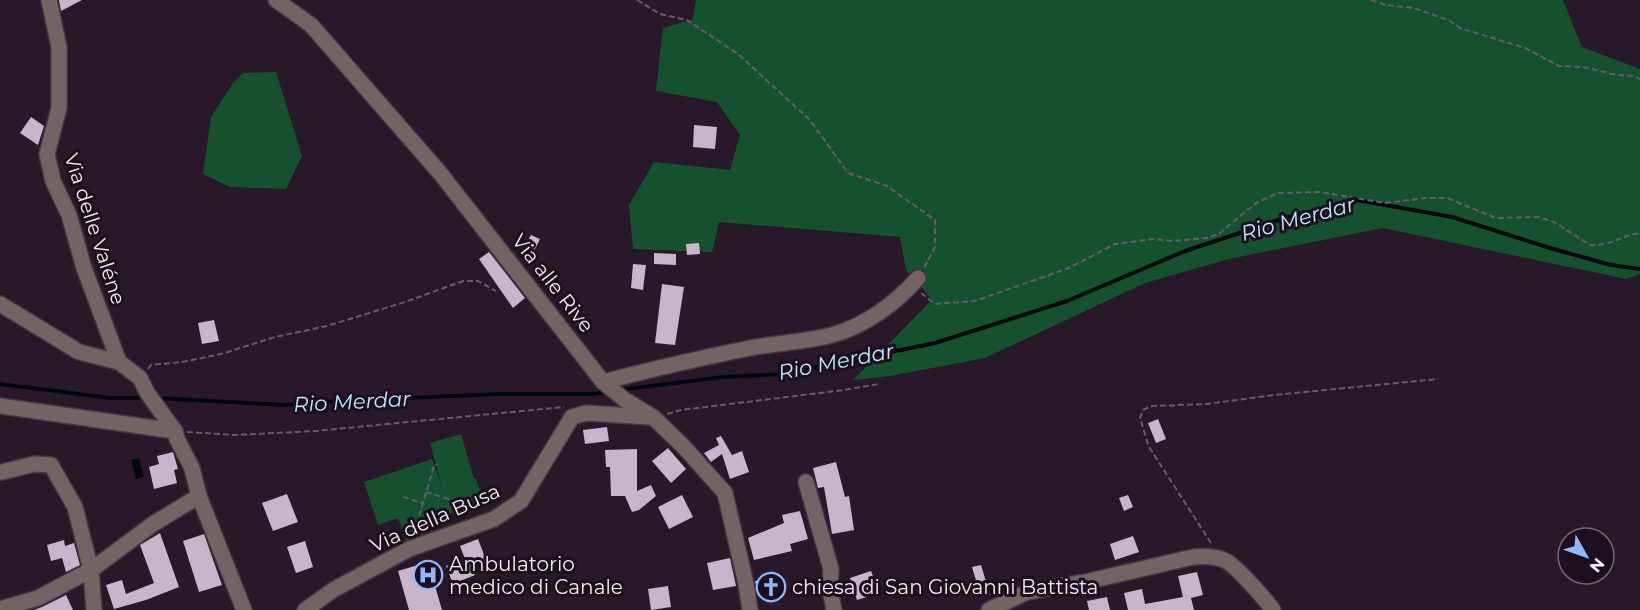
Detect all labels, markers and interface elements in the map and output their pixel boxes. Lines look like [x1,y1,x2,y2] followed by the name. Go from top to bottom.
[59,150,131,308] street label: Via delle Valéne
[1238,191,1358,246] water label: Rio Merdar
[507,229,599,337] street label: Via alle Rive
[776,338,896,385] water label: Rio Merdar
[293,386,412,417] water label: Rio Merdar
[366,479,504,557] street label: Via della Busa
[1556,526,1616,586] north arrow
[449,552,623,599] place label: Ambulatorio medico di Canale
[1586,554,1609,576] text: N
[412,559,444,591] hospital icon: Ambulatorio medico di Canale
[755,571,787,603] church icon: chiesa di San Giovanni Battista
[792,575,1098,599] place label: chiesa di San Giovanni Battista

